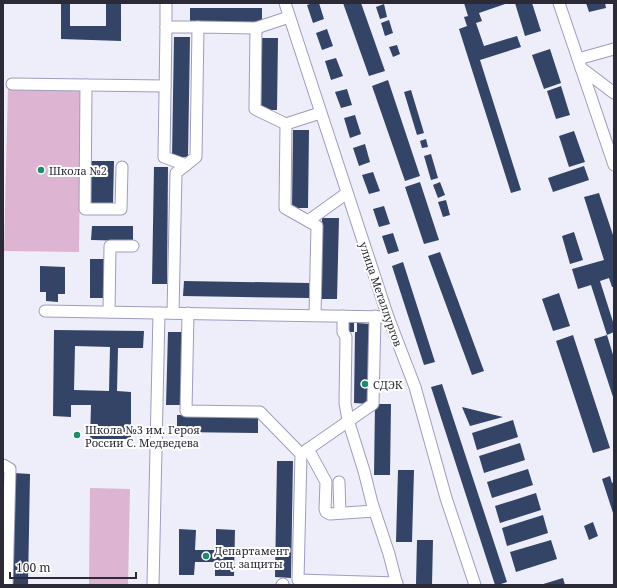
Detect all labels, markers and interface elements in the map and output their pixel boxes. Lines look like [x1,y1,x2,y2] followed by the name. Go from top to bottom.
[49,163,107,178] place label: Школа №2
[36,165,46,175] marker: Школа №2
[356,240,406,348] street label: улица Металлургов
[373,377,403,392] place label: СДЭК
[360,379,370,389] marker: СДЭК
[85,422,200,450] place label: Школа №3 им. Героя России С. Медведева
[72,430,82,440] marker: Школа №3 им. Героя России С. Медведева
[214,543,289,571] place label: Департамент соц. защиты
[201,551,211,561] marker: Департамент соц. защиты
[10,554,136,580] scale bar
[16,559,51,576] text: 100 m

